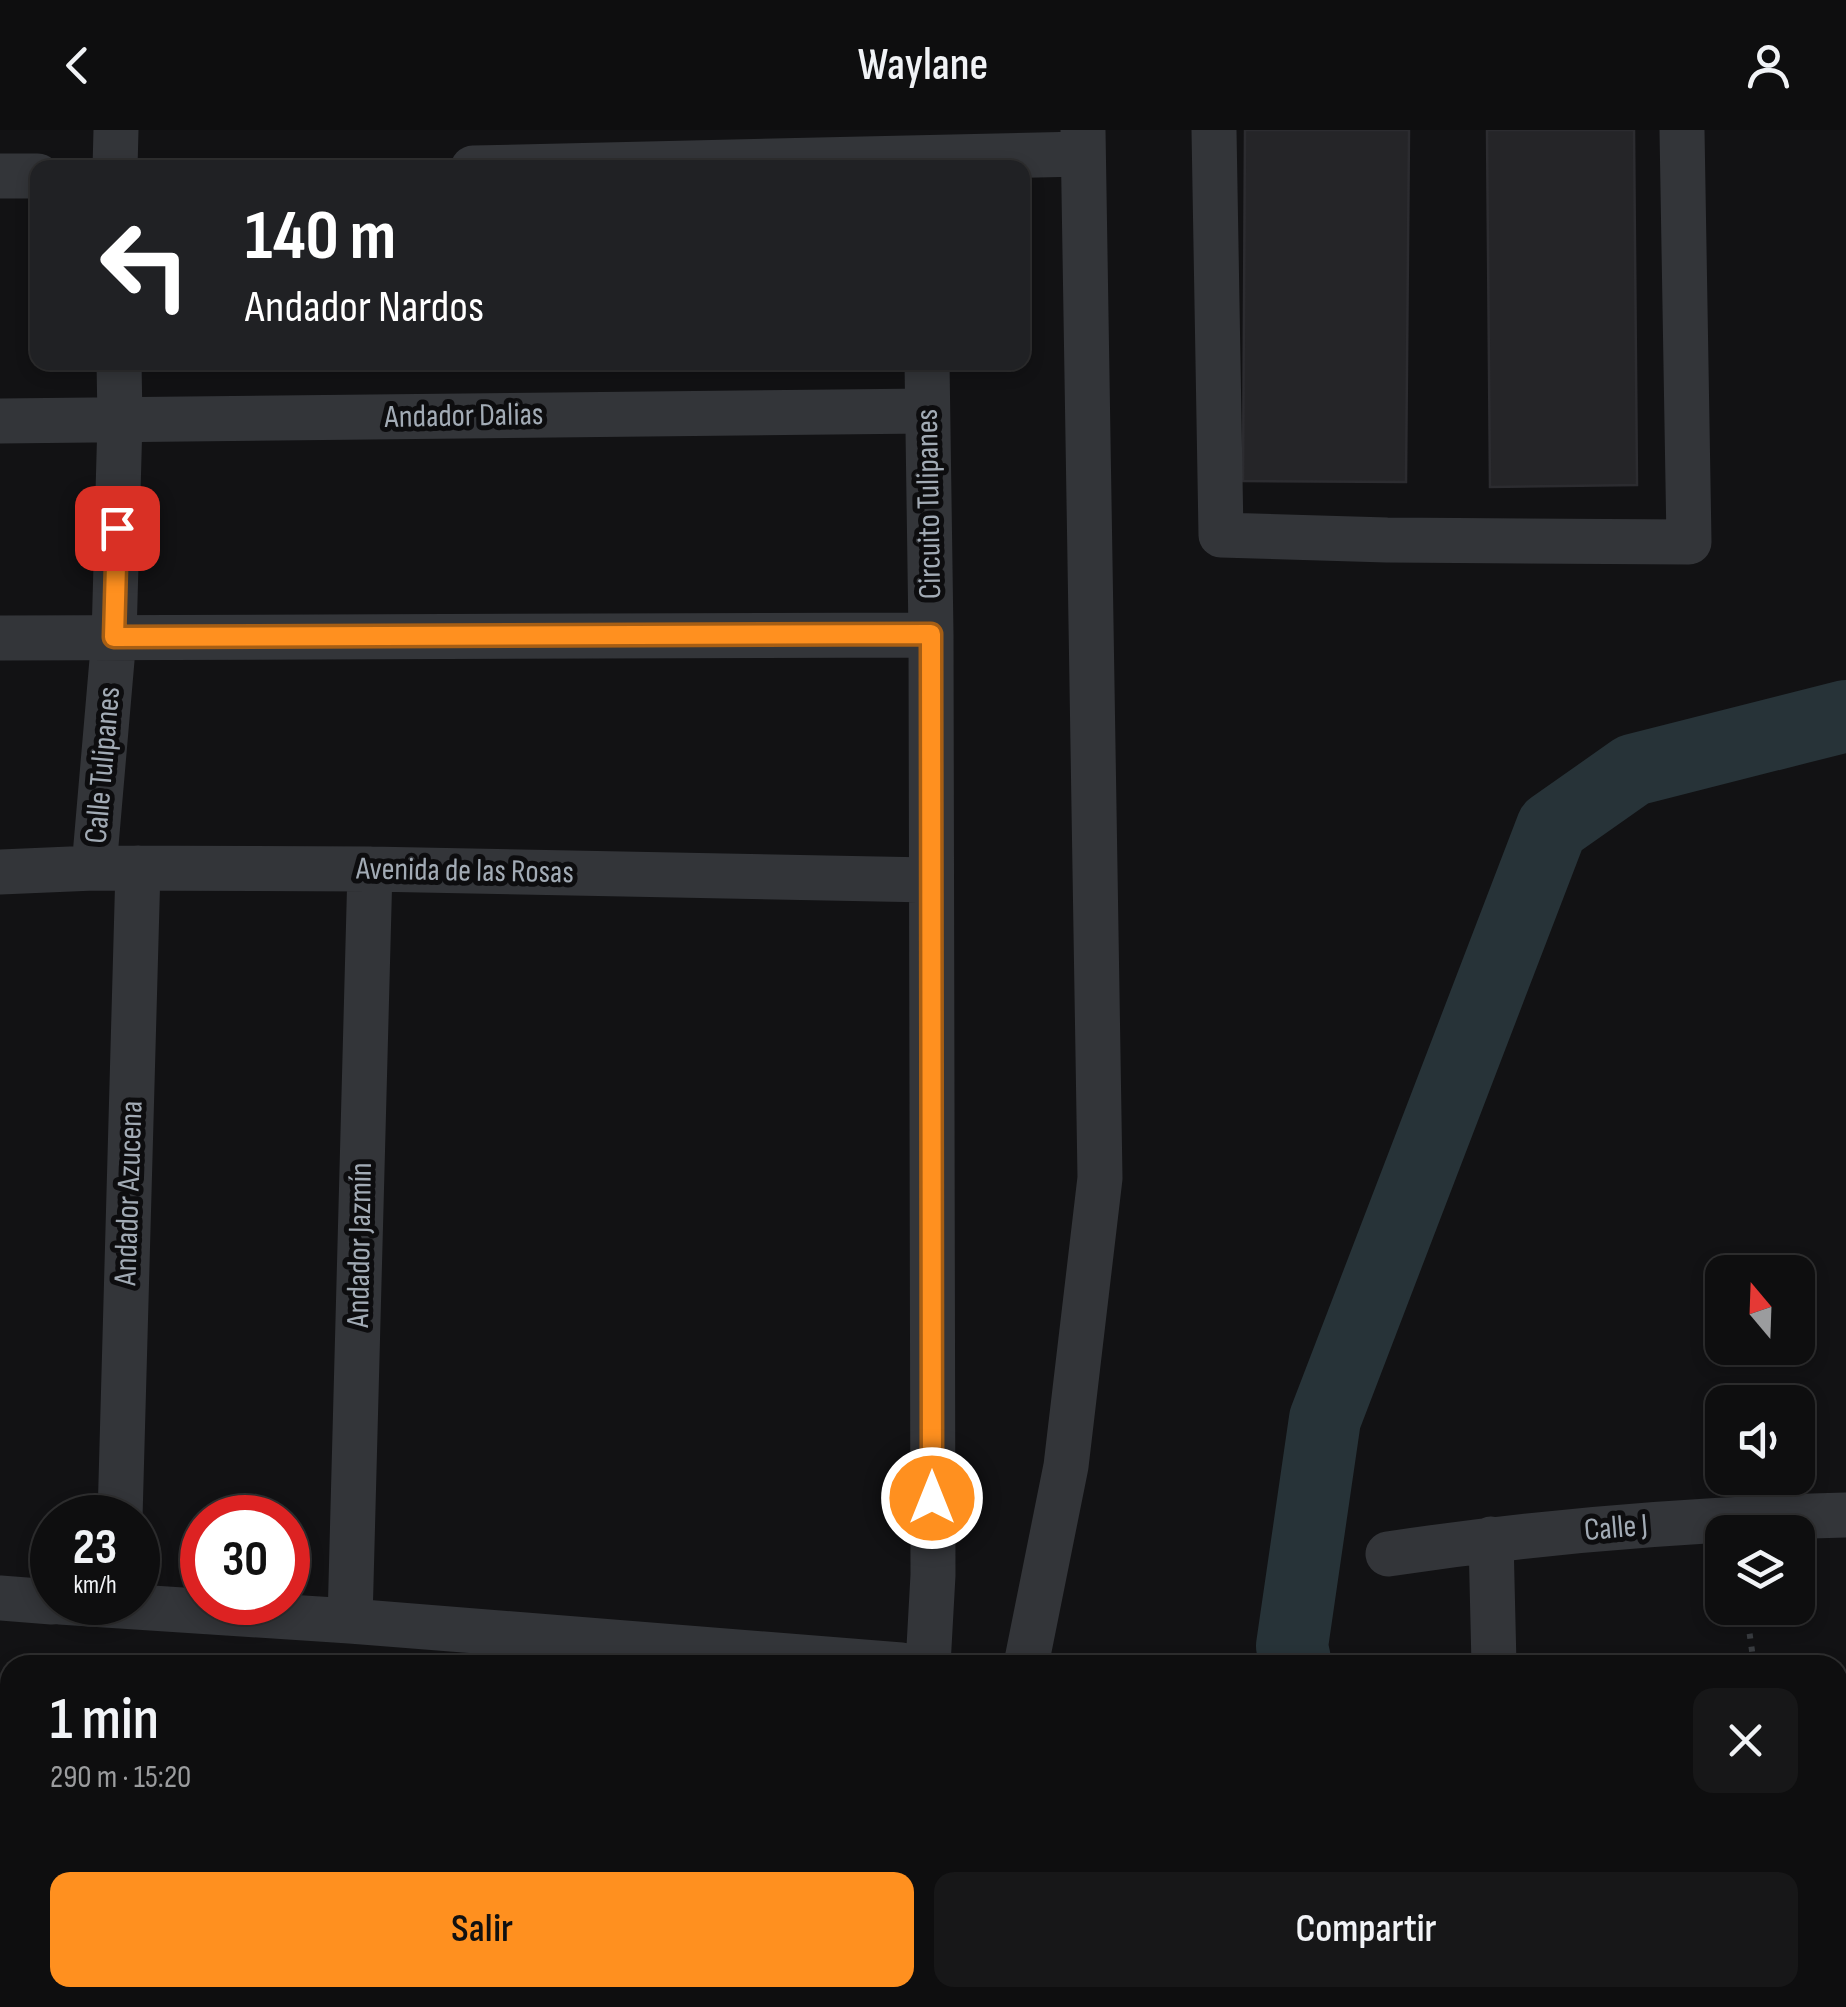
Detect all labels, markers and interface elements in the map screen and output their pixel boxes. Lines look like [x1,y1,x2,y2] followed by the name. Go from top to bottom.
[50,38,105,93] icon: back
[858,38,988,93] text: Waylane
[1741,38,1796,93] icon: person
[245,195,396,279] text: 140 m
[80,200,210,330] icon: left
[245,280,484,335] text: Andador Nardos
[383,395,544,437] street label: Andador Dalias
[908,408,950,600] street label: Circuito Tulipanes
[75,486,160,571] pin
[90,501,145,556] icon: arrive
[77,685,129,845] street label: Calle Tulipanes
[355,850,574,892] street label: Avenida de las Rosas
[106,1100,152,1287] street label: Andador Azucena
[339,1162,381,1329] street label: Andador Jazmín
[1705,1255,1815,1365] north arrow
[1705,1255,1815,1625] map controls
[1705,1385,1815,1495] button: sound
[880,1446,984,1550] position arrow
[180,1495,310,1625] speed limit sign: 30
[1583,1506,1649,1550] street label: Calle J
[1705,1515,1815,1625] button: layers
[73,1518,117,1578] text: 23
[73,1570,117,1601] text: km/h
[50,1684,159,1756] text: 1 min
[1693,1688,1798,1793] button: close
[50,1758,191,1797] text: 290 m · 15:20
[50,1872,914,1987] button: Salir
[934,1872,1798,1987] button: Compartir

